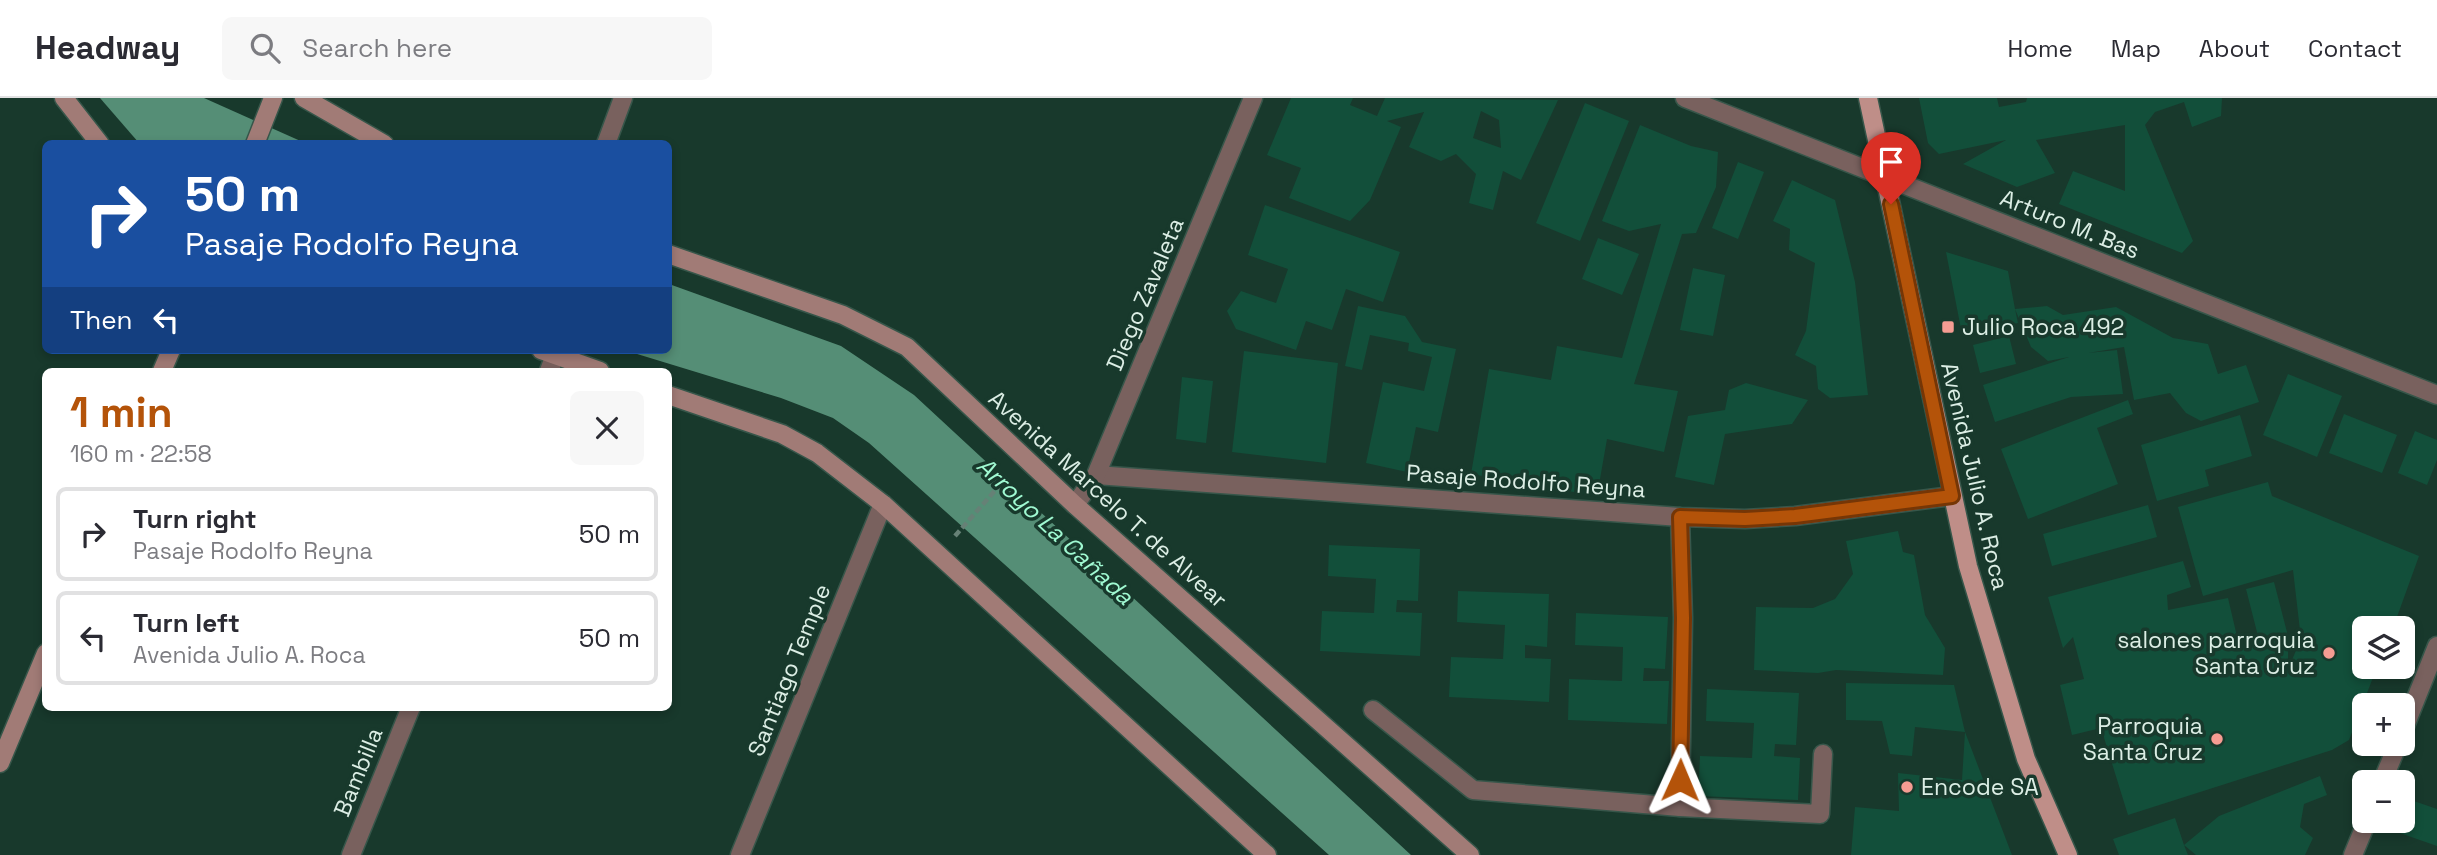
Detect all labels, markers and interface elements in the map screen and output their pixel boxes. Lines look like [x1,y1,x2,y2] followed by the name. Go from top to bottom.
[222,17,712,80] search box
[35,27,180,69] text: Headway
[246,29,284,67] icon: search
[302,31,452,65] text: Search here
[2007,33,2073,64] text: Home
[2111,33,2161,64] text: Map
[2199,33,2270,64] text: About
[2308,33,2402,64] text: Contact
[1861,132,1921,204] pin
[1872,143,1910,181] icon: arrive
[185,163,300,225] text: 50 m
[70,168,161,259] icon: right
[1996,182,2144,266] street label: Arturo M. Bas
[1099,213,1191,375] street label: Diego Zavaleta
[185,224,519,264] text: Pasaje Rodolfo Reyna
[147,301,185,339] icon: left
[70,303,133,337] text: Then
[1962,312,2124,342] place label: Julio Roca 492
[1940,319,1956,335] marker: Julio Roca 492
[1934,359,2016,593] street label: Avenida Julio A. Roca
[982,384,1234,614] street label: Avenida Marcelo T. de Alvear
[70,386,173,439] text: 1 min
[570,391,644,465] button: close
[70,439,212,469] text: 160 m · 22:58
[971,450,1140,611] water label: Arroyo La Cañada
[1405,458,1647,504] street label: Pasaje Rodolfo Reyna
[133,502,257,536] text: Turn right
[74,515,112,553] icon: right
[579,517,640,551] text: 50 m
[133,536,373,566] text: Pasaje Rodolfo Reyna
[741,579,837,761] street label: Santiago Temple
[133,606,240,640] text: Turn left
[2352,616,2415,833] map controls
[2352,616,2415,679] button: layers
[74,619,112,657] icon: left
[579,621,640,655] text: 50 m
[2117,625,2315,681] place label: salones parroquia Santa Cruz
[133,640,366,670] text: Avenida Julio A. Roca
[2321,645,2337,661] marker: salones parroquia Santa Cruz
[2352,693,2415,756] button: +
[2083,711,2203,767] place label: Parroquia Santa Cruz
[327,723,389,821] street label: Bambilla
[2209,731,2225,747] marker: Parroquia Santa Cruz
[1643,743,1717,817] position arrow
[2352,770,2415,833] button: −
[1921,772,2039,802] place label: Encode SA
[1899,779,1915,795] marker: Encode SA

